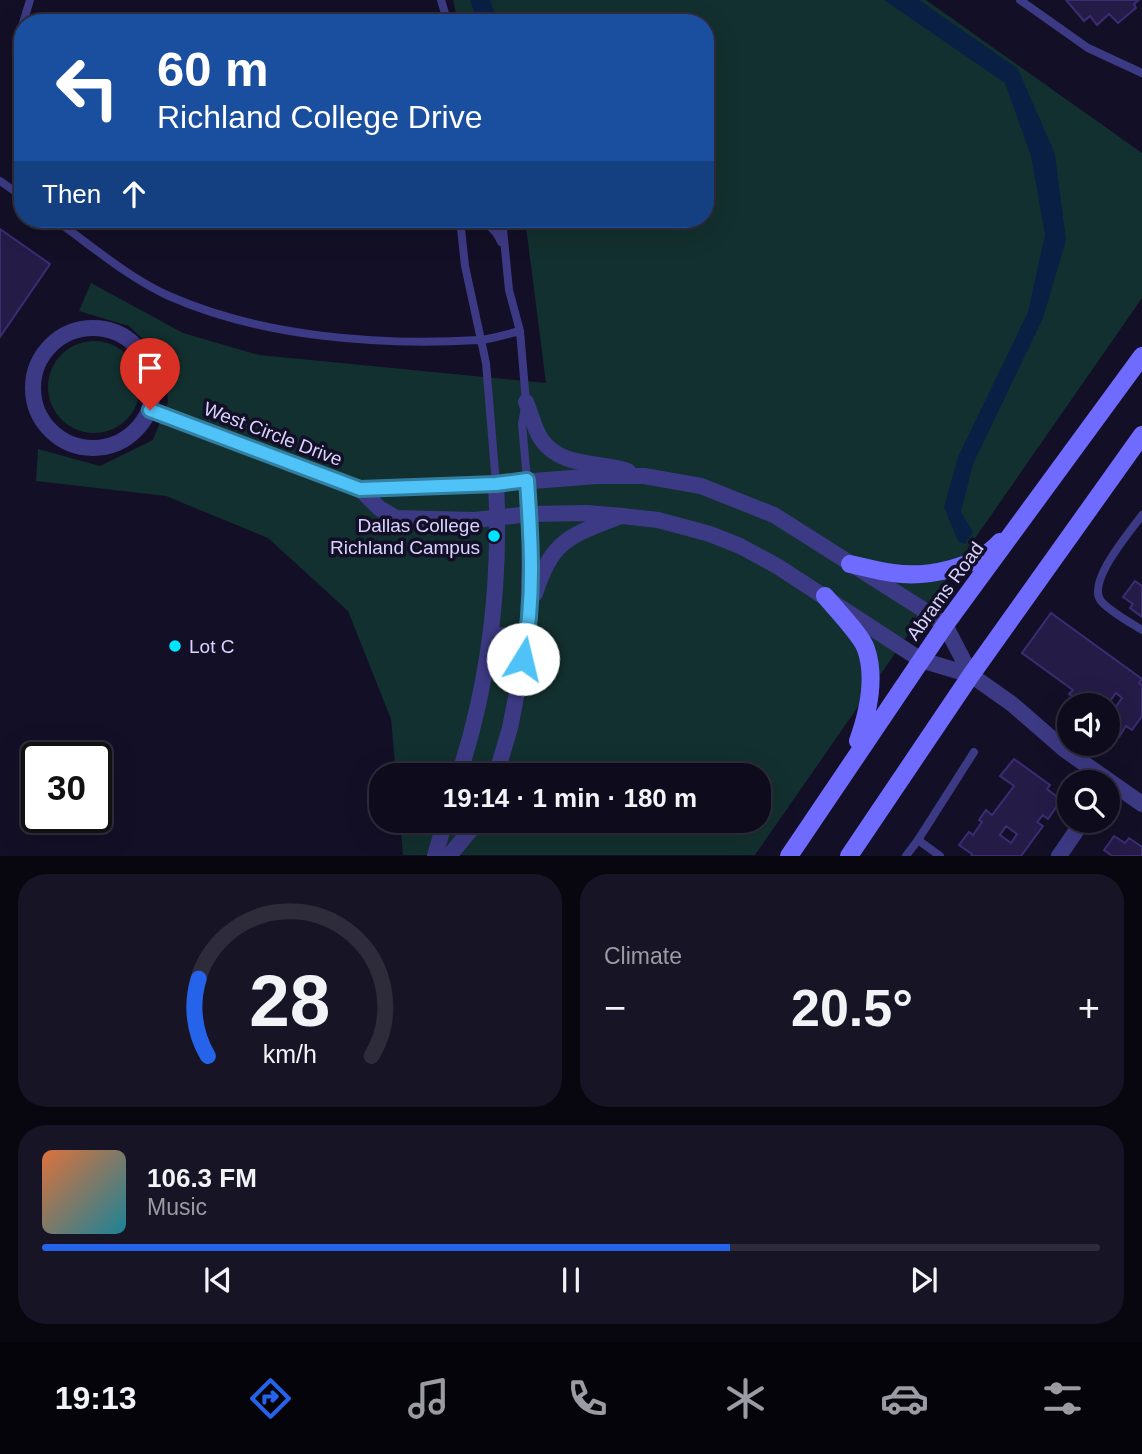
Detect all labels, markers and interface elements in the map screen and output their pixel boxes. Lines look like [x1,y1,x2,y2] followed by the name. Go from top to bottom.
[42,42,133,133] icon: left
[157,42,269,96] text: 60 m
[157,99,482,135] text: Richland College Drive
[115,175,153,213] icon: ahead
[42,179,101,209] text: Then
[120,338,180,410] pin
[131,349,169,387] icon: arrive
[201,398,345,470] street label: West Circle Drive
[330,515,480,558] place label: Dallas College Richland Campus
[486,528,502,544] marker: Dallas College Richland Campus
[902,538,988,644] street label: Abrams Road
[486,622,560,696] position arrow
[189,636,234,657] place label: Lot C
[167,638,183,654] marker: Lot C
[1057,693,1120,833] map controls
[1057,693,1120,756] button: sound
[21,742,112,833] speed limit sign: 30
[1057,770,1120,833] button: search
[443,783,697,813] text: 19:14 · 1 min · 180 m
[604,943,682,969] text: Climate
[250,961,330,1042] text: 28
[791,979,913,1037] text: 20.5°
[604,987,626,1029] text: −
[1078,987,1100,1029] text: +
[263,1040,317,1068] text: km/h
[147,1163,257,1193] text: 106.3 FM
[147,1194,207,1220] text: Music
[199,1261,237,1299] icon: previous
[552,1261,590,1299] icon: pause
[905,1261,943,1299] icon: next
[246,1374,295,1423] icon: directions
[404,1374,453,1423] icon: music
[563,1374,612,1423] icon: phone
[721,1374,770,1423] icon: climate
[880,1374,929,1423] icon: car
[1038,1374,1087,1423] icon: filters
[55,1380,137,1416] text: 19:13

